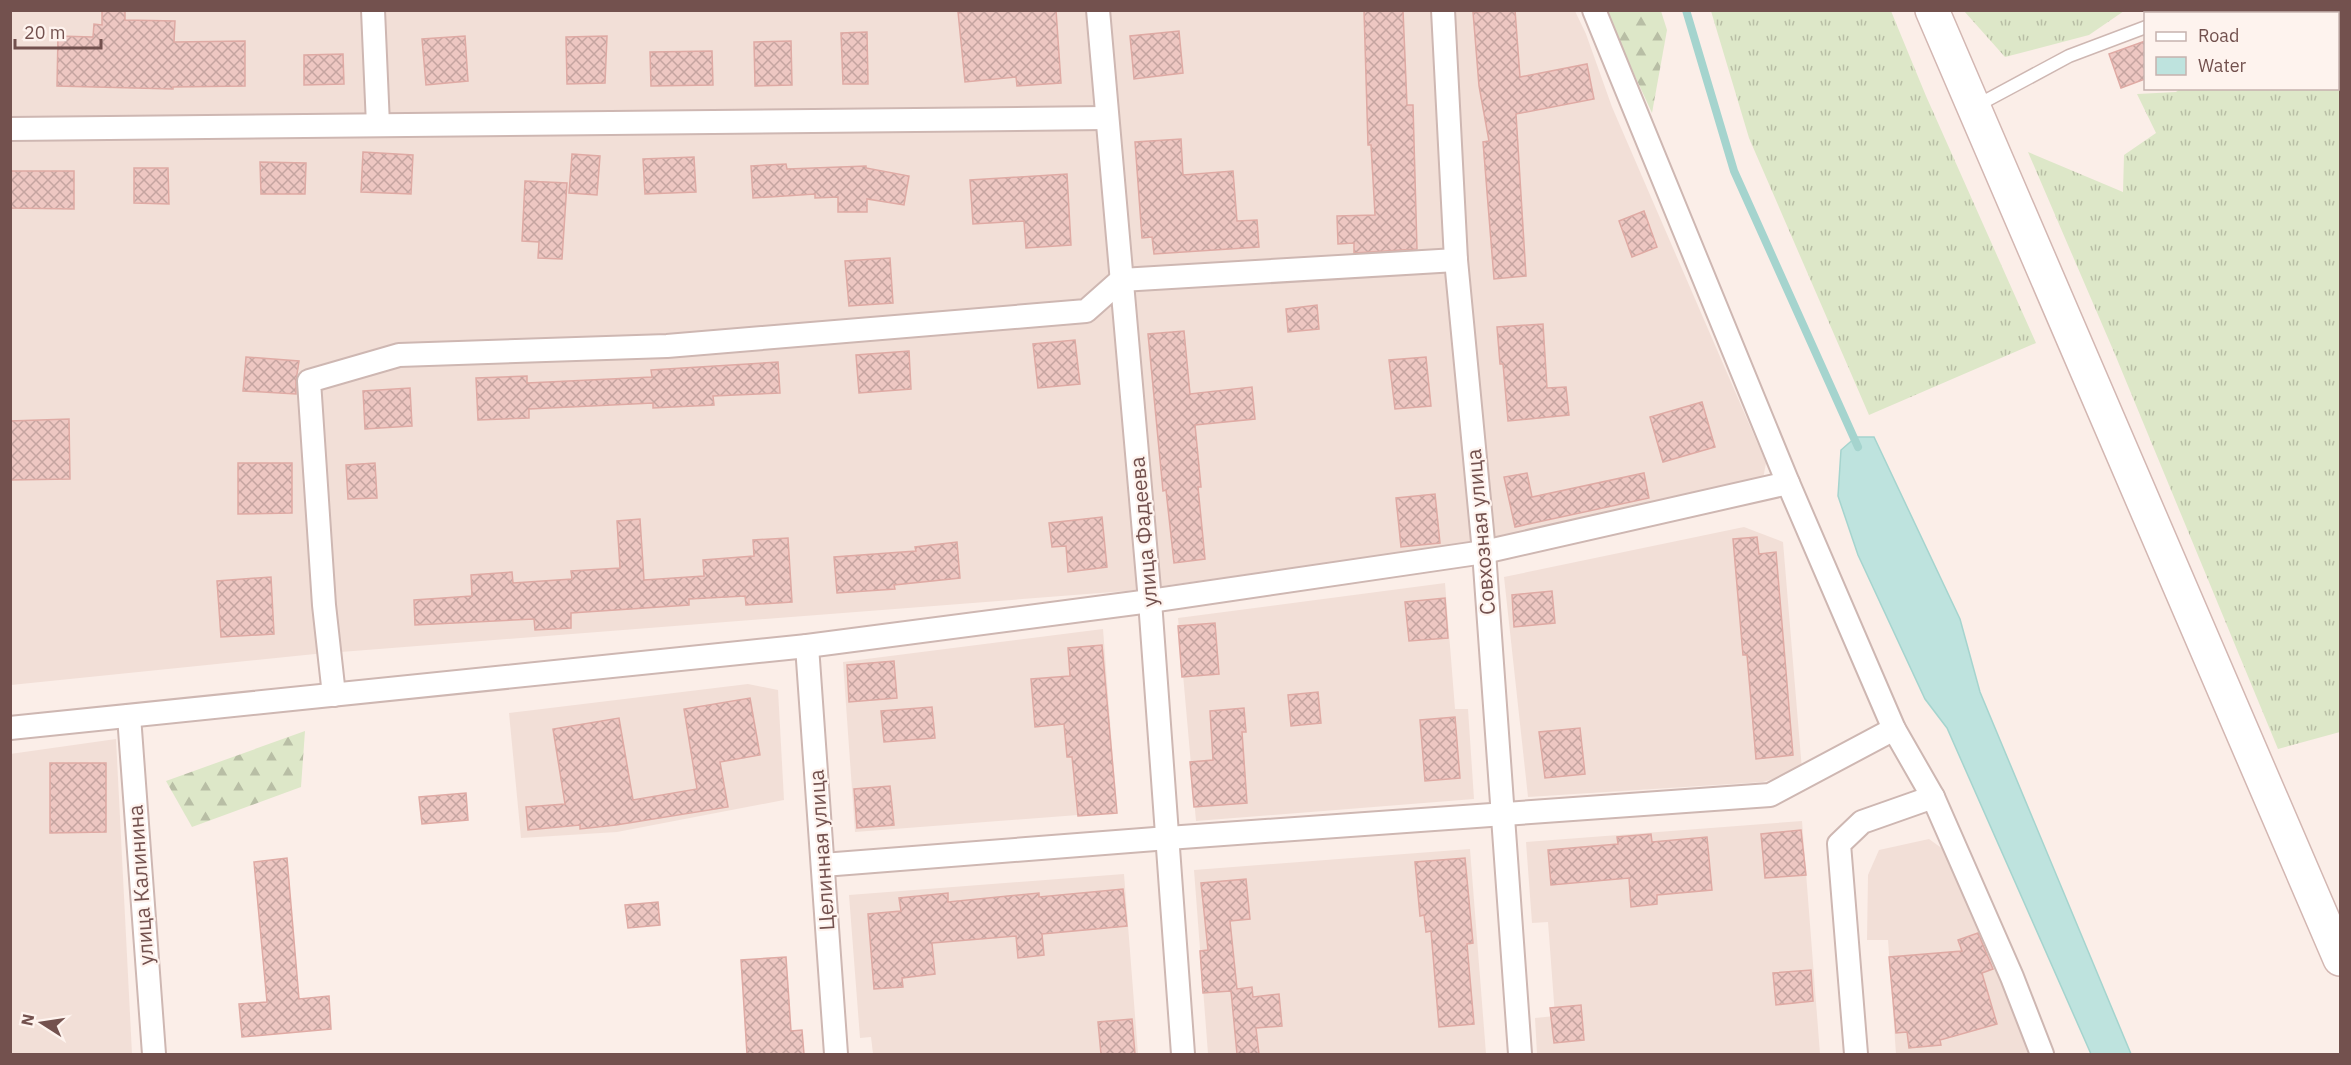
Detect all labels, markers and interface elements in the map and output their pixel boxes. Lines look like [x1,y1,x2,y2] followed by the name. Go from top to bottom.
[15,12,100,50] scale bar
[2144,12,2339,90] legend
[24,21,66,44] text: 20 m
[2198,24,2239,47] text: Road
[2198,54,2247,77] text: Water
[1459,448,1501,616] street label: Совхозная улица
[1122,456,1164,609] street label: улица Фадеева
[801,769,841,931] street label: Целинная улица
[120,804,160,966] street label: улица Калинина
[12,993,72,1053] north arrow
[16,1012,38,1028] text: N

